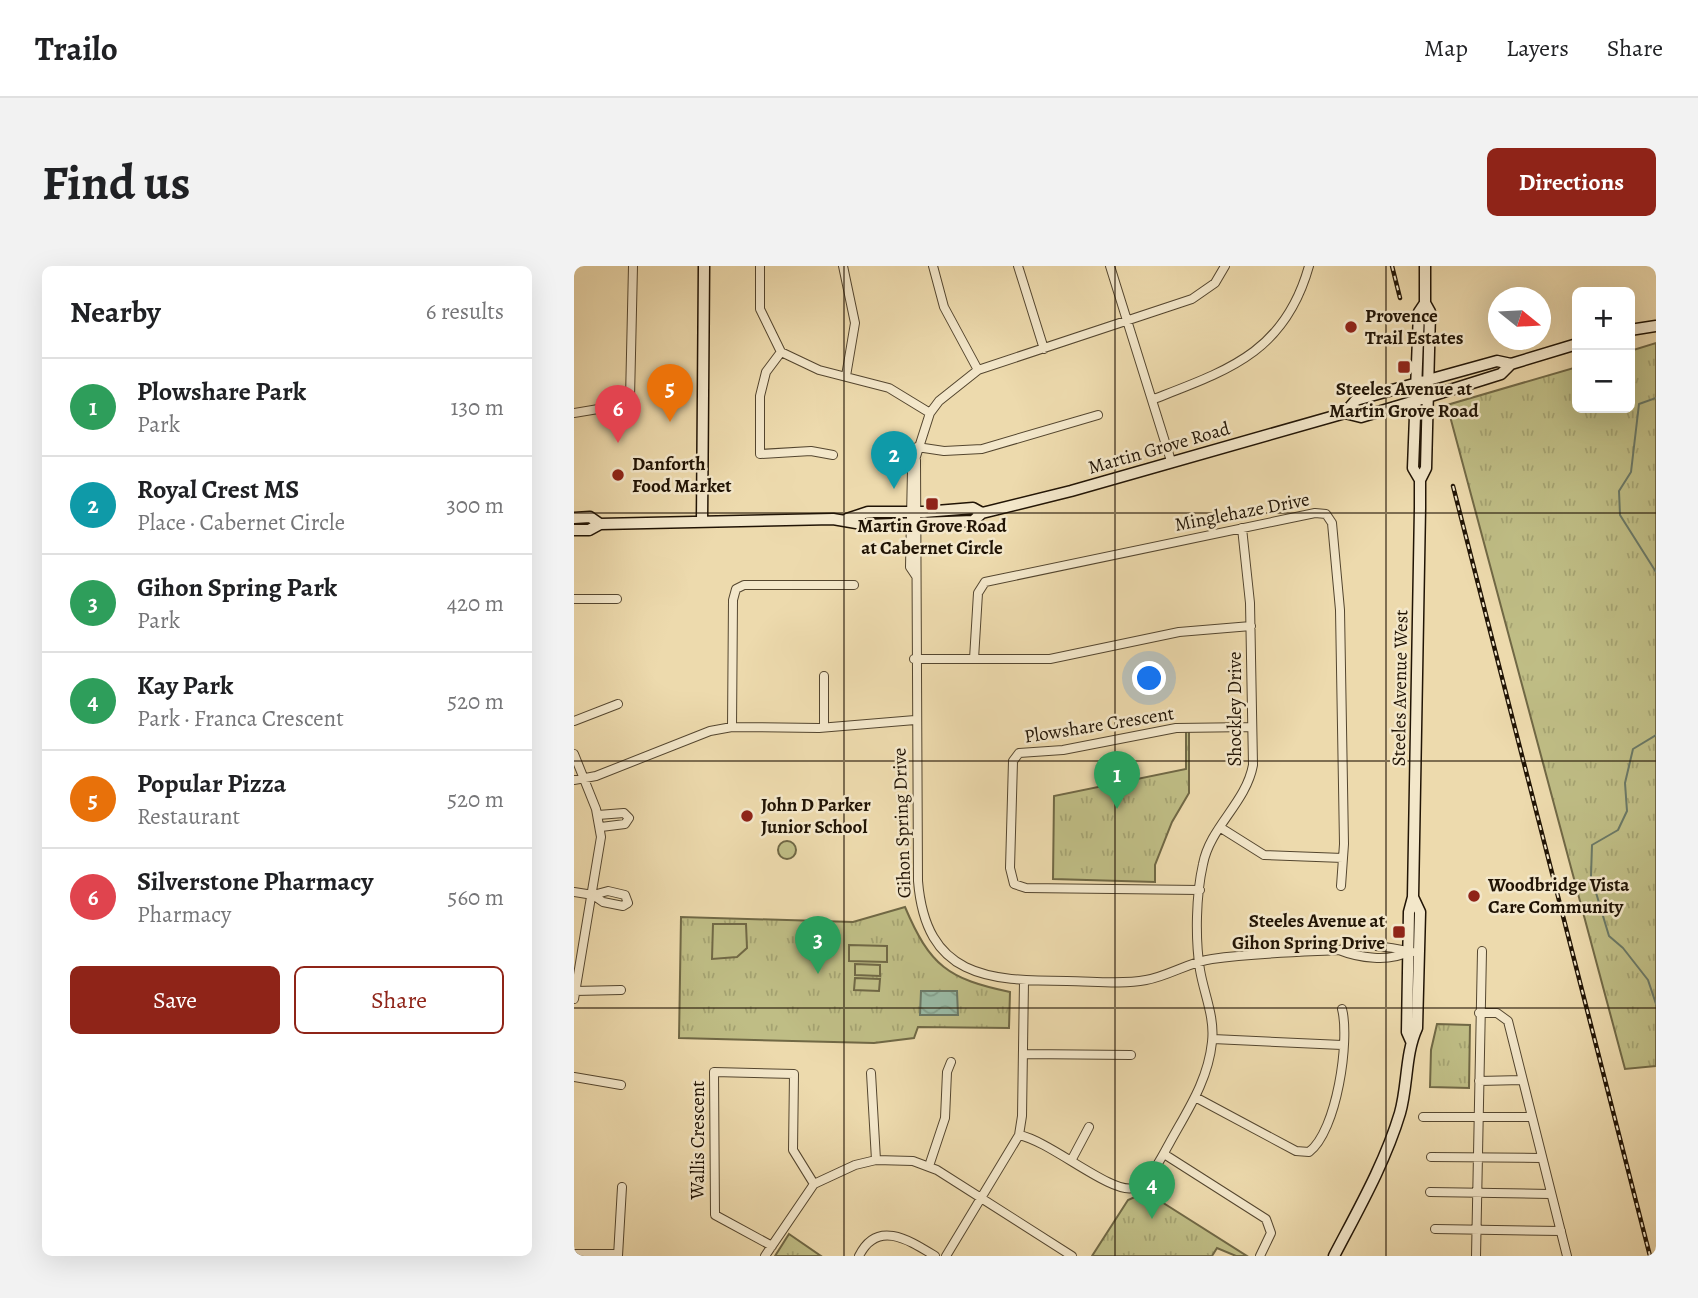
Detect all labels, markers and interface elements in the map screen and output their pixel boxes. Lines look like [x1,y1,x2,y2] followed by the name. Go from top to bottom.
[35,26,118,71] text: Trailo
[1424,32,1468,64] text: Map
[1506,32,1569,64] text: Layers
[1607,32,1663,64] text: Share
[1487,148,1656,216] button: Directions
[42,149,190,216] text: Find us
[1488,287,1551,350] north arrow
[1572,287,1635,413] map controls
[1572,287,1635,350] button: +
[70,292,161,332] text: Nearby
[426,296,504,327] text: 6 results
[1365,303,1464,351] place label: Provence Trail Estates
[1343,319,1359,335] marker: Provence Trail Estates
[1572,350,1635,413] button: −
[1396,359,1412,375] marker: Steeles Avenue at Martin Grove Road
[647,364,693,422] pin: 5
[137,374,306,409] text: Plowshare Park
[1329,376,1479,424] place label: Steeles Avenue at Martin Grove Road
[595,385,641,443] pin: 6
[89,392,97,423] text: 1
[451,392,504,423] text: 130 m
[137,409,180,440] text: Park
[1085,415,1234,481] street label: Martin Grove Road
[871,431,917,489] pin: 2
[632,451,732,499] place label: Danforth Food Market
[610,467,626,483] marker: Danforth Food Market
[137,472,299,507] text: Royal Crest MS
[1172,486,1312,538] street label: Minglehaze Drive
[87,490,99,521] text: 2
[446,490,504,521] text: 300 m
[924,496,940,512] marker: Martin Grove Road at Cabernet Circle
[137,507,345,538] text: Place · Cabernet Circle
[857,513,1007,561] place label: Martin Grove Road at Cabernet Circle
[137,570,337,605] text: Gihon Spring Park
[88,588,98,619] text: 3
[447,588,504,619] text: 420 m
[137,605,180,636] text: Park
[1386,609,1414,767] street label: Steeles Avenue West
[1222,651,1248,767] street label: Shockley Drive
[1132,661,1166,695] your location
[137,668,234,703] text: Kay Park
[88,686,98,717] text: 4
[447,686,504,717] text: 520 m
[1022,700,1176,750] street label: Plowshare Crescent
[137,703,344,734] text: Park · Franca Crescent
[886,747,918,899] street label: Gihon Spring Drive
[1094,751,1140,809] pin: 1
[137,766,286,801] text: Popular Pizza
[88,784,98,815] text: 5
[447,784,504,815] text: 520 m
[761,792,871,840] place label: John D Parker Junior School
[137,801,240,832] text: Restaurant
[739,808,755,824] marker: John D Parker Junior School
[137,864,373,899] text: Silverstone Pharmacy
[1487,872,1630,920] place label: Woodbridge Vista Care Community
[88,882,98,913] text: 6
[448,882,504,913] text: 560 m
[1466,888,1482,904] marker: Woodbridge Vista Care Community
[137,899,231,930] text: Pharmacy
[1232,908,1386,956] place label: Steeles Avenue at Gihon Spring Drive
[795,916,841,974] pin: 3
[1391,924,1407,940] marker: Steeles Avenue at Gihon Spring Drive
[70,966,280,1034] button: Save
[294,966,504,1034] button: Share
[685,1081,711,1200] street label: Wallis Crescent
[1129,1161,1175,1219] pin: 4

